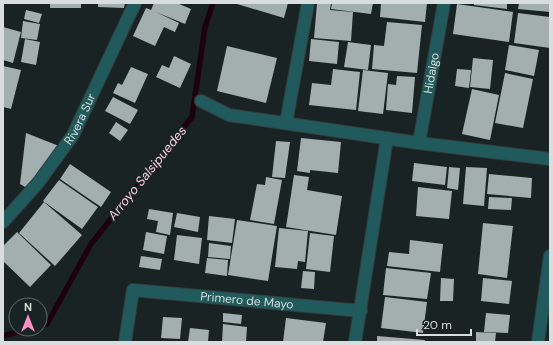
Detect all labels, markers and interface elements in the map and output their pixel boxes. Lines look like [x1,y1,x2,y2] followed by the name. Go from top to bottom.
[420,51,443,95] street label: Hidalgo
[60,90,100,148] street label: Rivera Sur
[103,123,190,224] water label: Arroyo Salsipuedes
[200,288,294,313] street label: Primero de Mayo
[8,297,48,337] north arrow
[24,300,32,314] text: N
[417,311,471,337] scale bar
[423,317,452,333] text: 20 m

